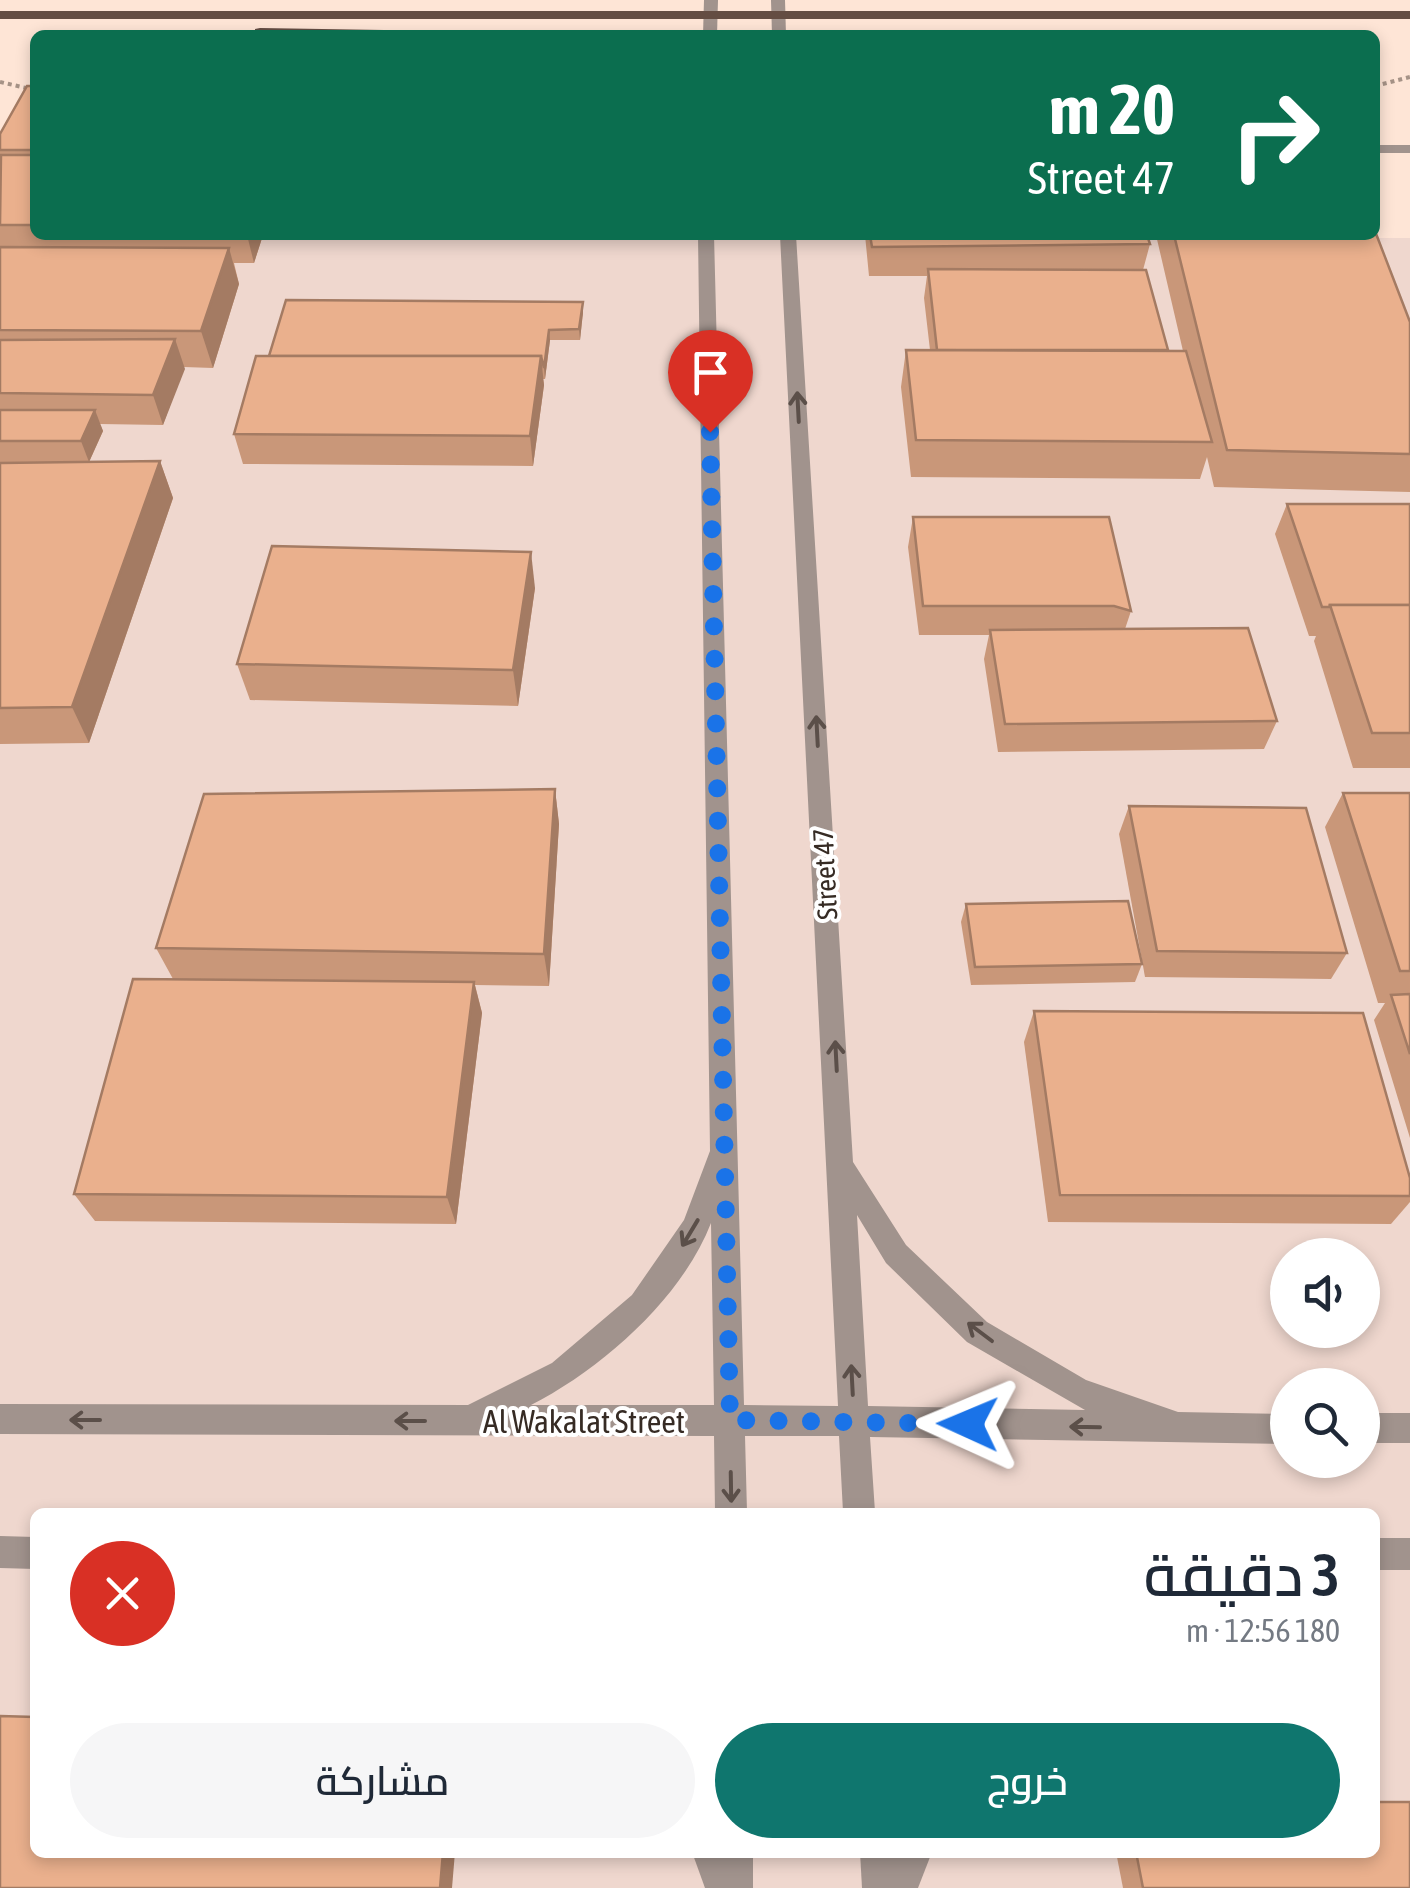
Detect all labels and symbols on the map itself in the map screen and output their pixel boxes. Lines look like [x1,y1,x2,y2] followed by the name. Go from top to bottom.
[668,330,753,433] pin
[788,391,807,423] one-way arrow
[807,716,826,748] one-way arrow
[807,827,843,921] street label: Street 47
[826,1040,845,1072] one-way arrow
[680,1218,700,1247] one-way arrow
[967,1321,994,1342] one-way arrow
[842,1365,861,1397] one-way arrow
[916,1372,1020,1476] position arrow
[483,1403,685,1440] street label: Al Wakalat Street
[70,1410,102,1430] one-way arrow
[395,1412,428,1430] one-way arrow
[1070,1417,1102,1436] one-way arrow
[722,1470,740,1503] one-way arrow

